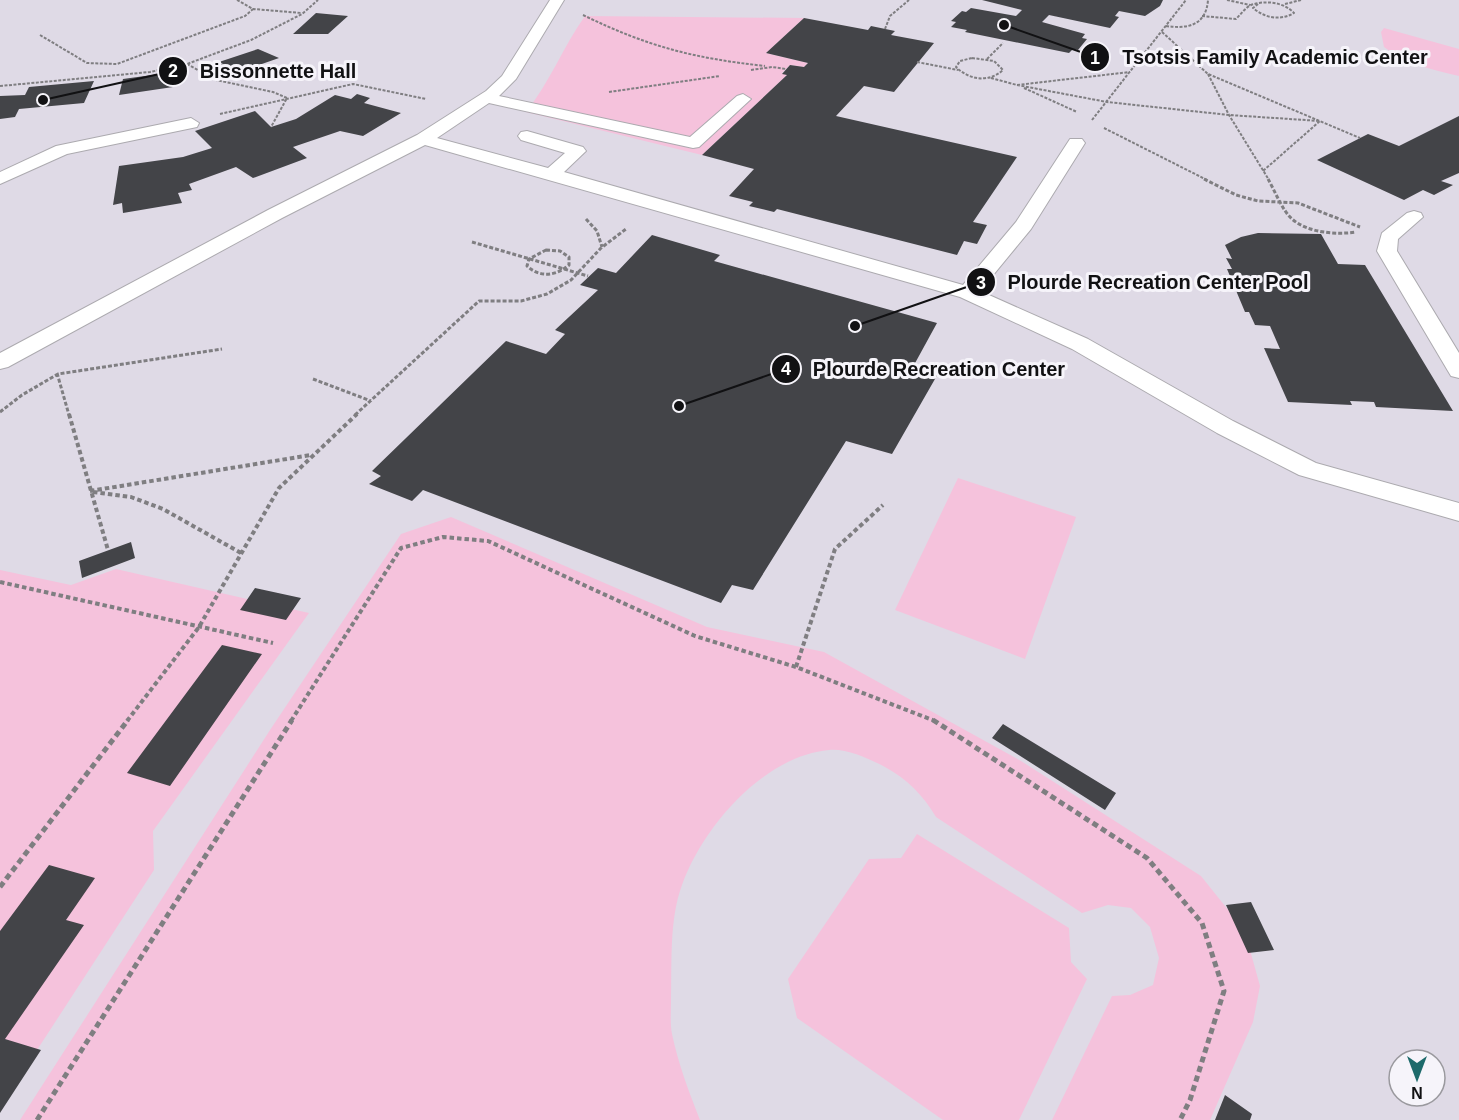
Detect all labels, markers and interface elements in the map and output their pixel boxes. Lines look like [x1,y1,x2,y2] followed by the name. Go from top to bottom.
[1080,38,1440,76] callout: Tsotsis Family Academic Center
[1122,46,1428,68] text: Tsotsis Family Academic Center
[1090,48,1100,68] text: 1
[158,52,368,90] callout: Bissonnette Hall
[200,60,356,82] text: Bissonnette Hall
[168,61,178,81] text: 2
[966,263,1321,301] callout: Plourde Recreation Center Pool
[1007,271,1309,293] text: Plourde Recreation Center Pool
[976,273,986,293] text: 3
[771,350,1077,388] callout: Plourde Recreation Center
[813,358,1065,380] text: Plourde Recreation Center
[781,359,791,379] text: 4
[1387,1048,1447,1108] north arrow
[1411,1084,1423,1101] text: N

